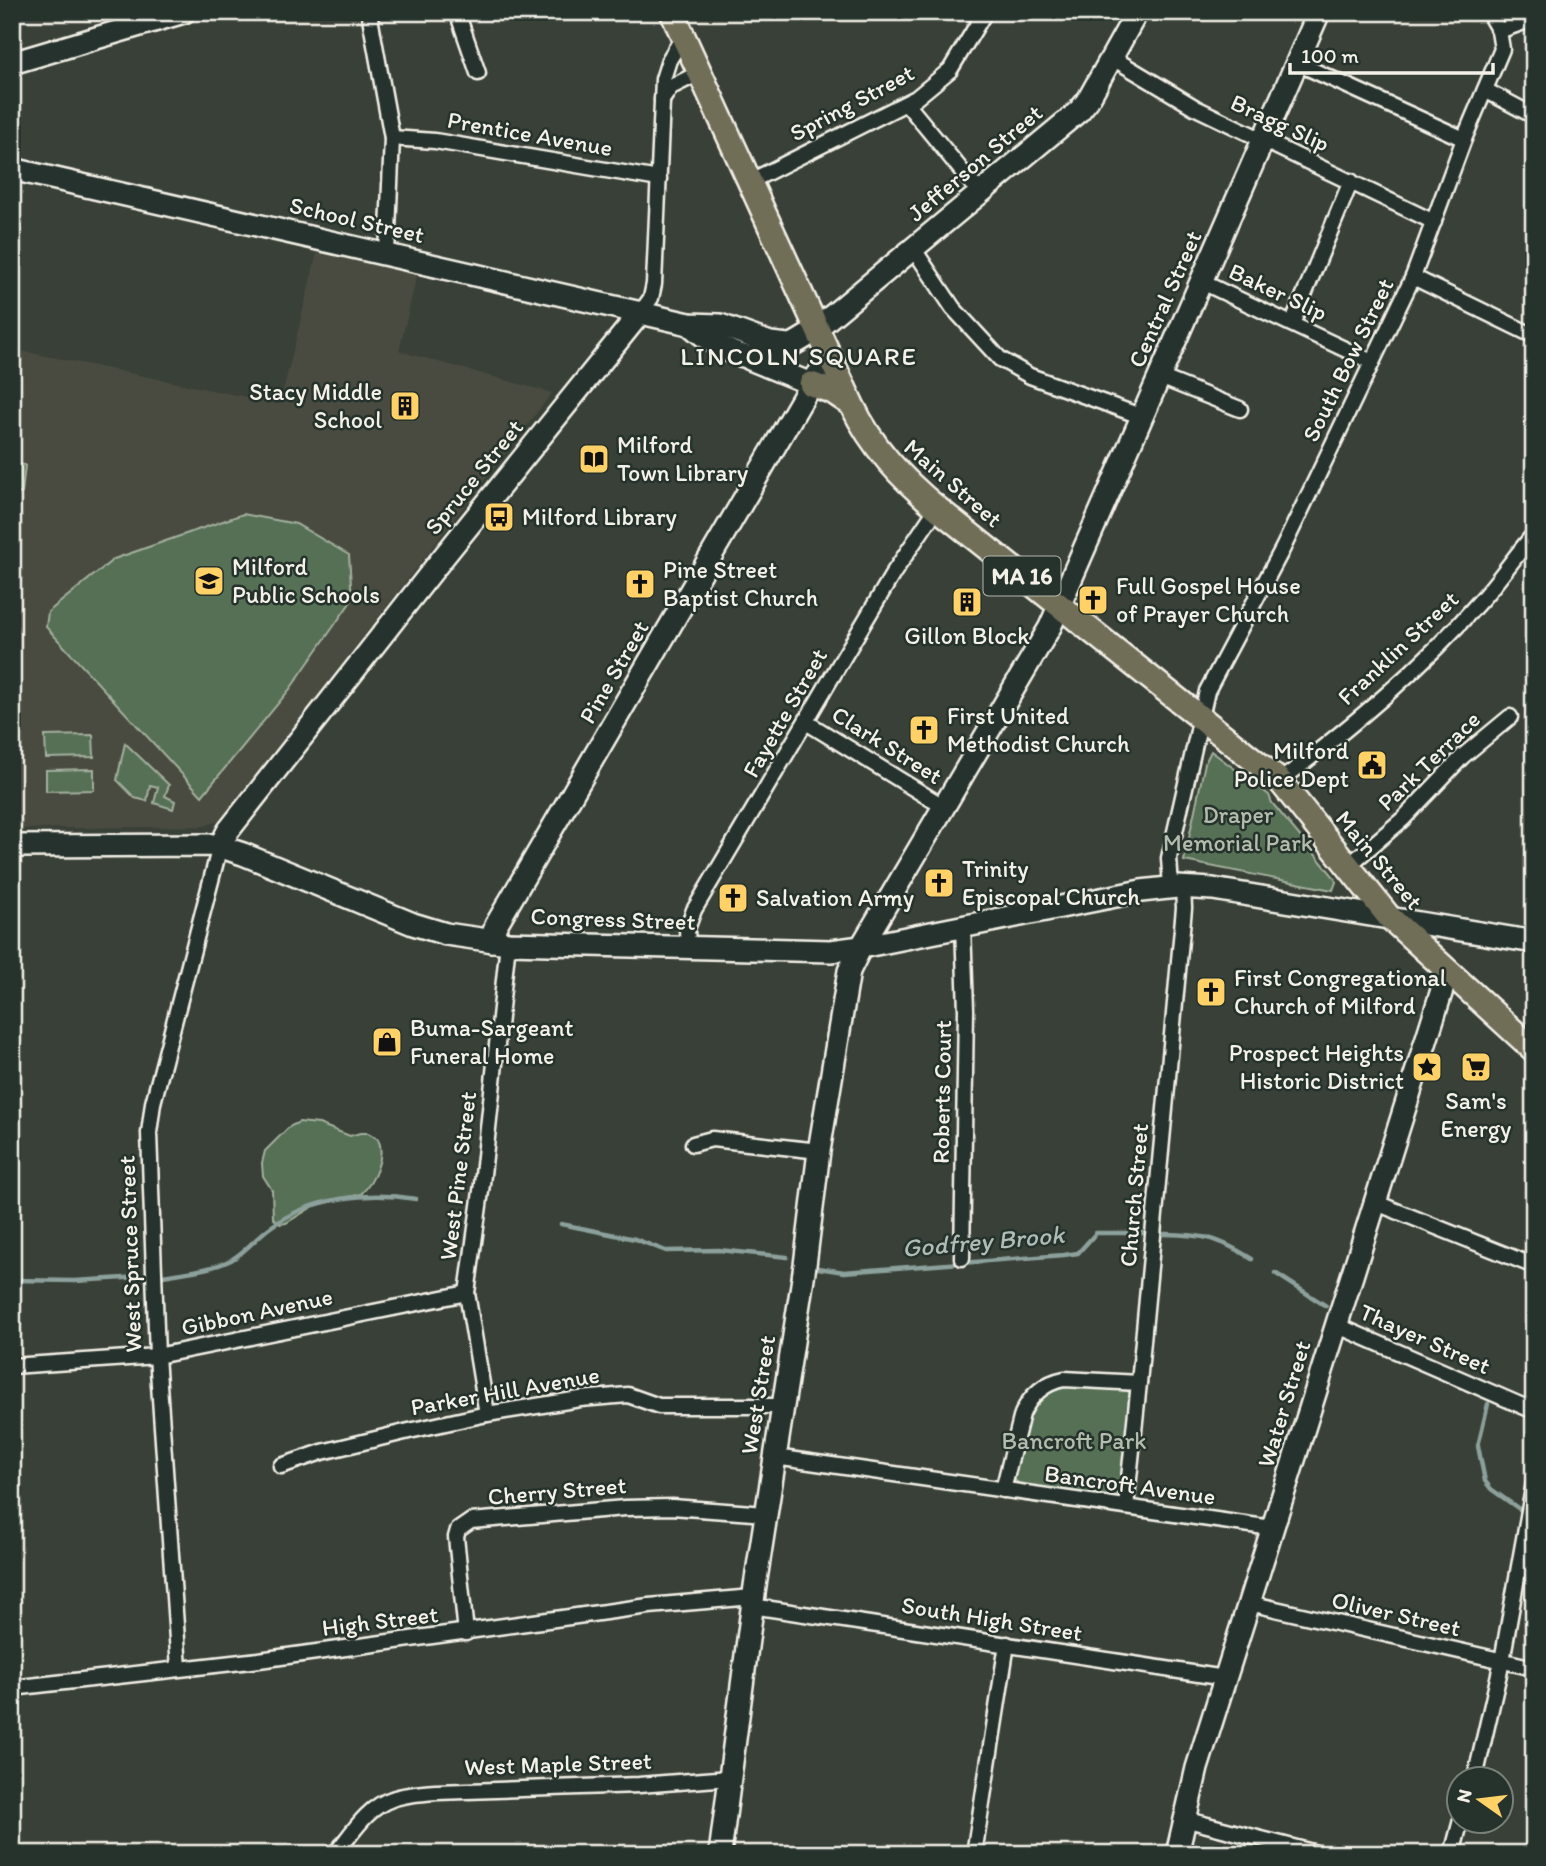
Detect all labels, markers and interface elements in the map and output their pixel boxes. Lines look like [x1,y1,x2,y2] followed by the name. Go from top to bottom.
[1290,32,1494,76] scale bar
[1301,43,1359,68] text: 100 m
[785,58,919,147] street label: Spring Street
[1226,87,1334,158] street label: Bragg Slip
[901,98,1048,227] street label: Jefferson Street
[445,105,615,162] street label: Prentice Avenue
[287,190,427,249] street label: School Street
[1121,226,1208,372] street label: Central Street
[1224,256,1332,327] street label: Baker Slip
[1295,273,1400,446] street label: South Bow Street
[680,340,918,372] district label: LINCOLN SQUARE
[249,377,382,434] place label: Stacy Middle School
[388,389,422,423] building icon: Stacy Middle School
[418,413,529,540] street label: Spruce Street
[617,430,749,487] place label: Milford Town Library
[898,432,1008,533] street label: Main Street
[577,442,611,476] library icon: Milford Town Library
[482,500,516,534] bus stop icon: Milford Library
[522,502,677,531] place label: Milford Library
[232,552,380,609] place label: Milford Public Schools
[663,555,818,612] place label: Pine Street Baptist Church
[984,556,1060,596] road number: MA 16
[192,564,226,598] school or university icon: Milford Public Schools
[623,567,657,601] church icon: Pine Street Baptist Church
[1116,571,1301,628] place label: Full Gospel House of Prayer Church
[1076,583,1110,617] church icon: Full Gospel House of Prayer Church
[1331,584,1464,711] street label: Franklin Street
[950,585,984,619] building icon: Gillon Block
[572,615,655,728] street label: Pine Street
[904,621,1030,650] place label: Gillon Block
[736,643,833,783] street label: Fayette Street
[827,699,948,790] street label: Clark Street
[947,701,1130,758] place label: First United Methodist Church
[1371,705,1486,817] street label: Park Terrace
[907,713,941,747] church icon: First United Methodist Church
[1234,736,1349,793] place label: Milford Police Dept
[1355,748,1389,782] public building icon: Milford Police Dept
[1163,800,1313,857] park label: Draper Memorial Park
[1330,804,1429,915] street label: Main Street
[962,854,1140,911] place label: Trinity Episcopal Church
[922,866,956,900] church icon: Trinity Episcopal Church
[716,881,750,915] church icon: Salvation Army
[756,883,914,912] place label: Salvation Army
[530,901,696,936] street label: Congress Street
[1234,963,1447,1020] place label: First Congregational Church of Milford
[1194,975,1228,1009] church icon: First Congregational Church of Milford
[410,1013,574,1070] place label: Buma-Sargeant Funeral Home
[926,1020,957,1164] street label: Roberts Court
[370,1025,404,1059] shop icon: Buma-Sargeant Funeral Home
[1229,1038,1404,1095] place label: Prospect Heights Historic District
[1410,1050,1444,1084] place icon: Prospect Heights Historic District
[1459,1050,1493,1084] supermarket icon: Sam's Energy
[1441,1086,1511,1143] place label: Sam's Energy
[433,1090,482,1262] street label: West Pine Street
[1113,1122,1154,1268] street label: Church Street
[112,1155,147,1353] street label: West Spruce Street
[901,1218,1067,1264] water label: Godfrey Brook
[179,1281,335,1342] street label: Gibbon Avenue
[1355,1297,1495,1380] street label: Thayer Street
[734,1333,781,1456] street label: West Street
[1251,1337,1317,1471] street label: Water Street
[408,1360,602,1421] street label: Parker Hill Avenue
[1001,1426,1147,1455] park label: Bancroft Park
[1043,1458,1217,1511] street label: Bancroft Avenue
[487,1470,627,1511] street label: Cherry Street
[1329,1585,1463,1642] street label: Oliver Street
[900,1590,1085,1647] street label: South High Street
[320,1599,440,1642] street label: High Street
[464,1746,652,1781] street label: West Maple Street
[1444,1764,1514,1834] north arrow
[1451,1787,1477,1805] text: N

